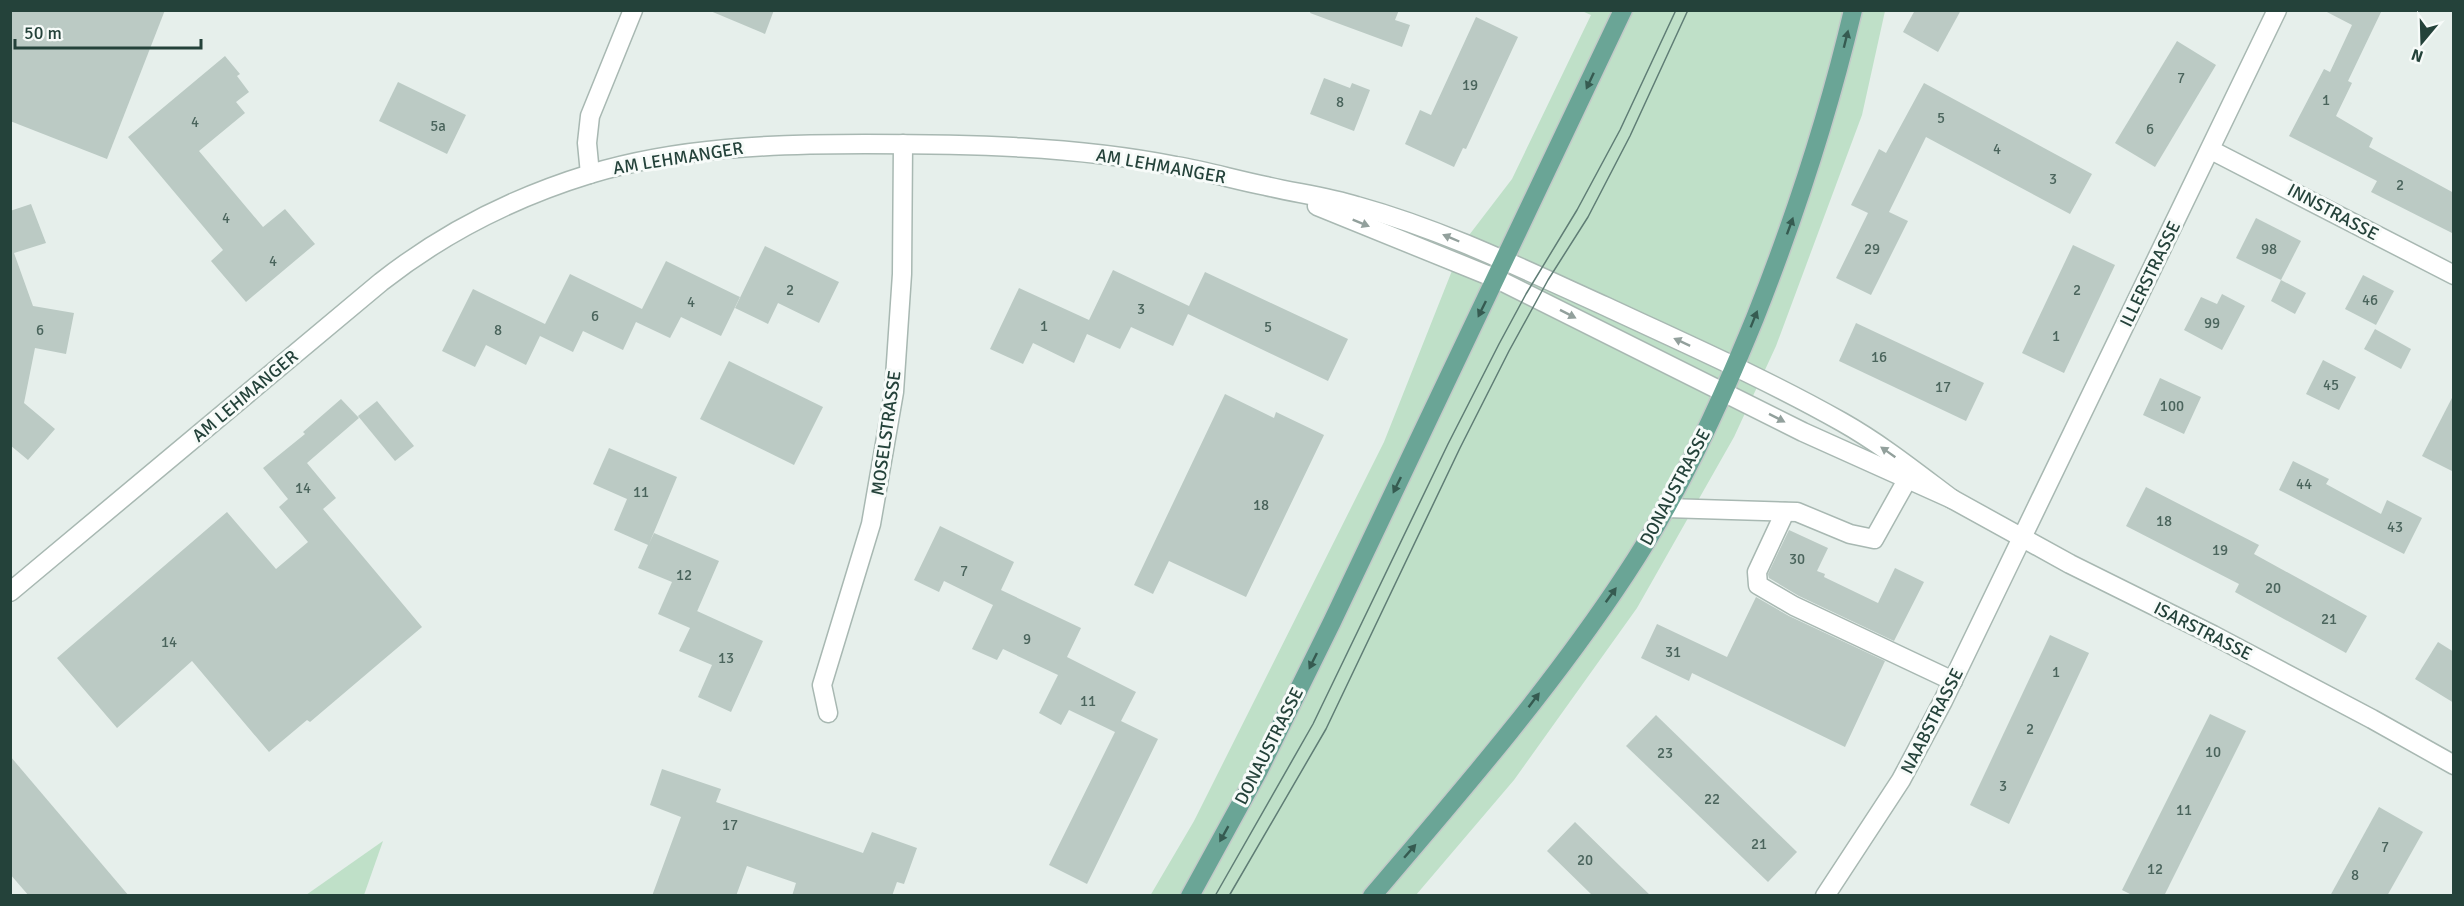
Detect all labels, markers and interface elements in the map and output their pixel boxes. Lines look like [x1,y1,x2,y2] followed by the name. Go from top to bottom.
[15,12,201,50] scale bar
[2392,12,2452,72] north arrow
[24,22,62,44] text: 50 m
[1842,30,1852,49] one-way arrow
[2409,44,2426,67] text: N
[2177,69,2185,87] house number: 7
[1586,72,1595,89] one-way arrow
[1462,76,1478,94] house number: 19
[2322,91,2330,109] house number: 1
[1336,93,1344,111] house number: 8
[1937,109,1945,127] house number: 5
[191,113,199,131] house number: 4
[430,117,446,135] house number: 5a
[2146,120,2154,138] house number: 6
[611,137,745,179] street label: AM LEHMANGER
[1993,140,2001,158] house number: 4
[1094,144,1228,188] street label: AM LEHMANGER
[2049,170,2057,188] house number: 3
[2396,176,2404,194] house number: 2
[2284,179,2382,245] street label: INNSTRASSE
[222,209,230,227] house number: 4
[1785,217,1795,235] one-way arrow
[2115,217,2185,331] street label: ILLERSTRASSE
[1352,218,1370,228] one-way arrow
[1442,233,1460,242] one-way arrow
[1864,240,1880,258] house number: 29
[2261,240,2277,258] house number: 98
[269,252,277,270] house number: 4
[786,281,794,299] house number: 2
[2073,281,2081,299] house number: 2
[2362,291,2378,309] house number: 46
[687,293,695,311] house number: 4
[1137,300,1145,318] house number: 3
[1477,301,1486,318] one-way arrow
[591,307,599,325] house number: 6
[1559,309,1576,319] one-way arrow
[1749,309,1759,327] one-way arrow
[2204,314,2220,332] house number: 99
[1040,317,1048,335] house number: 1
[1264,318,1272,336] house number: 5
[36,321,44,339] house number: 6
[494,321,502,339] house number: 8
[2052,327,2060,345] house number: 1
[1674,338,1691,347] one-way arrow
[188,345,303,447] street label: AM LEHMANGER
[1871,348,1887,366] house number: 16
[866,369,906,497] street label: MOSELSTRASSE
[2323,376,2339,394] house number: 45
[1935,378,1951,396] house number: 17
[2160,397,2184,415] house number: 100
[1768,414,1785,423] one-way arrow
[1635,425,1715,549] street label: DONAUSTRASSE
[1880,447,1896,458] one-way arrow
[2296,475,2312,493] house number: 44
[1393,476,1402,493] one-way arrow
[295,479,311,497] house number: 14
[633,483,649,501] house number: 11
[1253,496,1269,514] house number: 18
[2156,512,2172,530] house number: 18
[2387,518,2403,536] house number: 43
[2212,541,2228,559] house number: 19
[1789,550,1805,568] house number: 30
[960,562,968,580] house number: 7
[676,566,692,584] house number: 12
[2265,579,2281,597] house number: 20
[1605,588,1617,604] one-way arrow
[2150,597,2256,665] street label: ISARSTRASSE
[2321,610,2337,628] house number: 21
[1023,630,1031,648] house number: 9
[161,633,177,651] house number: 14
[1665,643,1681,661] house number: 31
[718,649,734,667] house number: 13
[1308,652,1317,669] one-way arrow
[2052,663,2060,681] house number: 1
[1896,665,1968,777] street label: NAABSTRASSE
[1230,684,1308,808] street label: DONAUSTRASSE
[1080,692,1096,710] house number: 11
[1527,693,1539,708] one-way arrow
[2026,720,2034,738] house number: 2
[2205,743,2221,761] house number: 10
[1657,744,1673,762] house number: 23
[1999,777,2007,795] house number: 3
[1704,790,1720,808] house number: 22
[2176,801,2192,819] house number: 11
[722,816,738,834] house number: 17
[1219,826,1229,843] one-way arrow
[1751,835,1767,853] house number: 21
[2381,838,2389,856] house number: 7
[1404,843,1417,859] one-way arrow
[1577,851,1593,869] house number: 20
[2147,860,2163,878] house number: 12
[2351,866,2359,884] house number: 8

